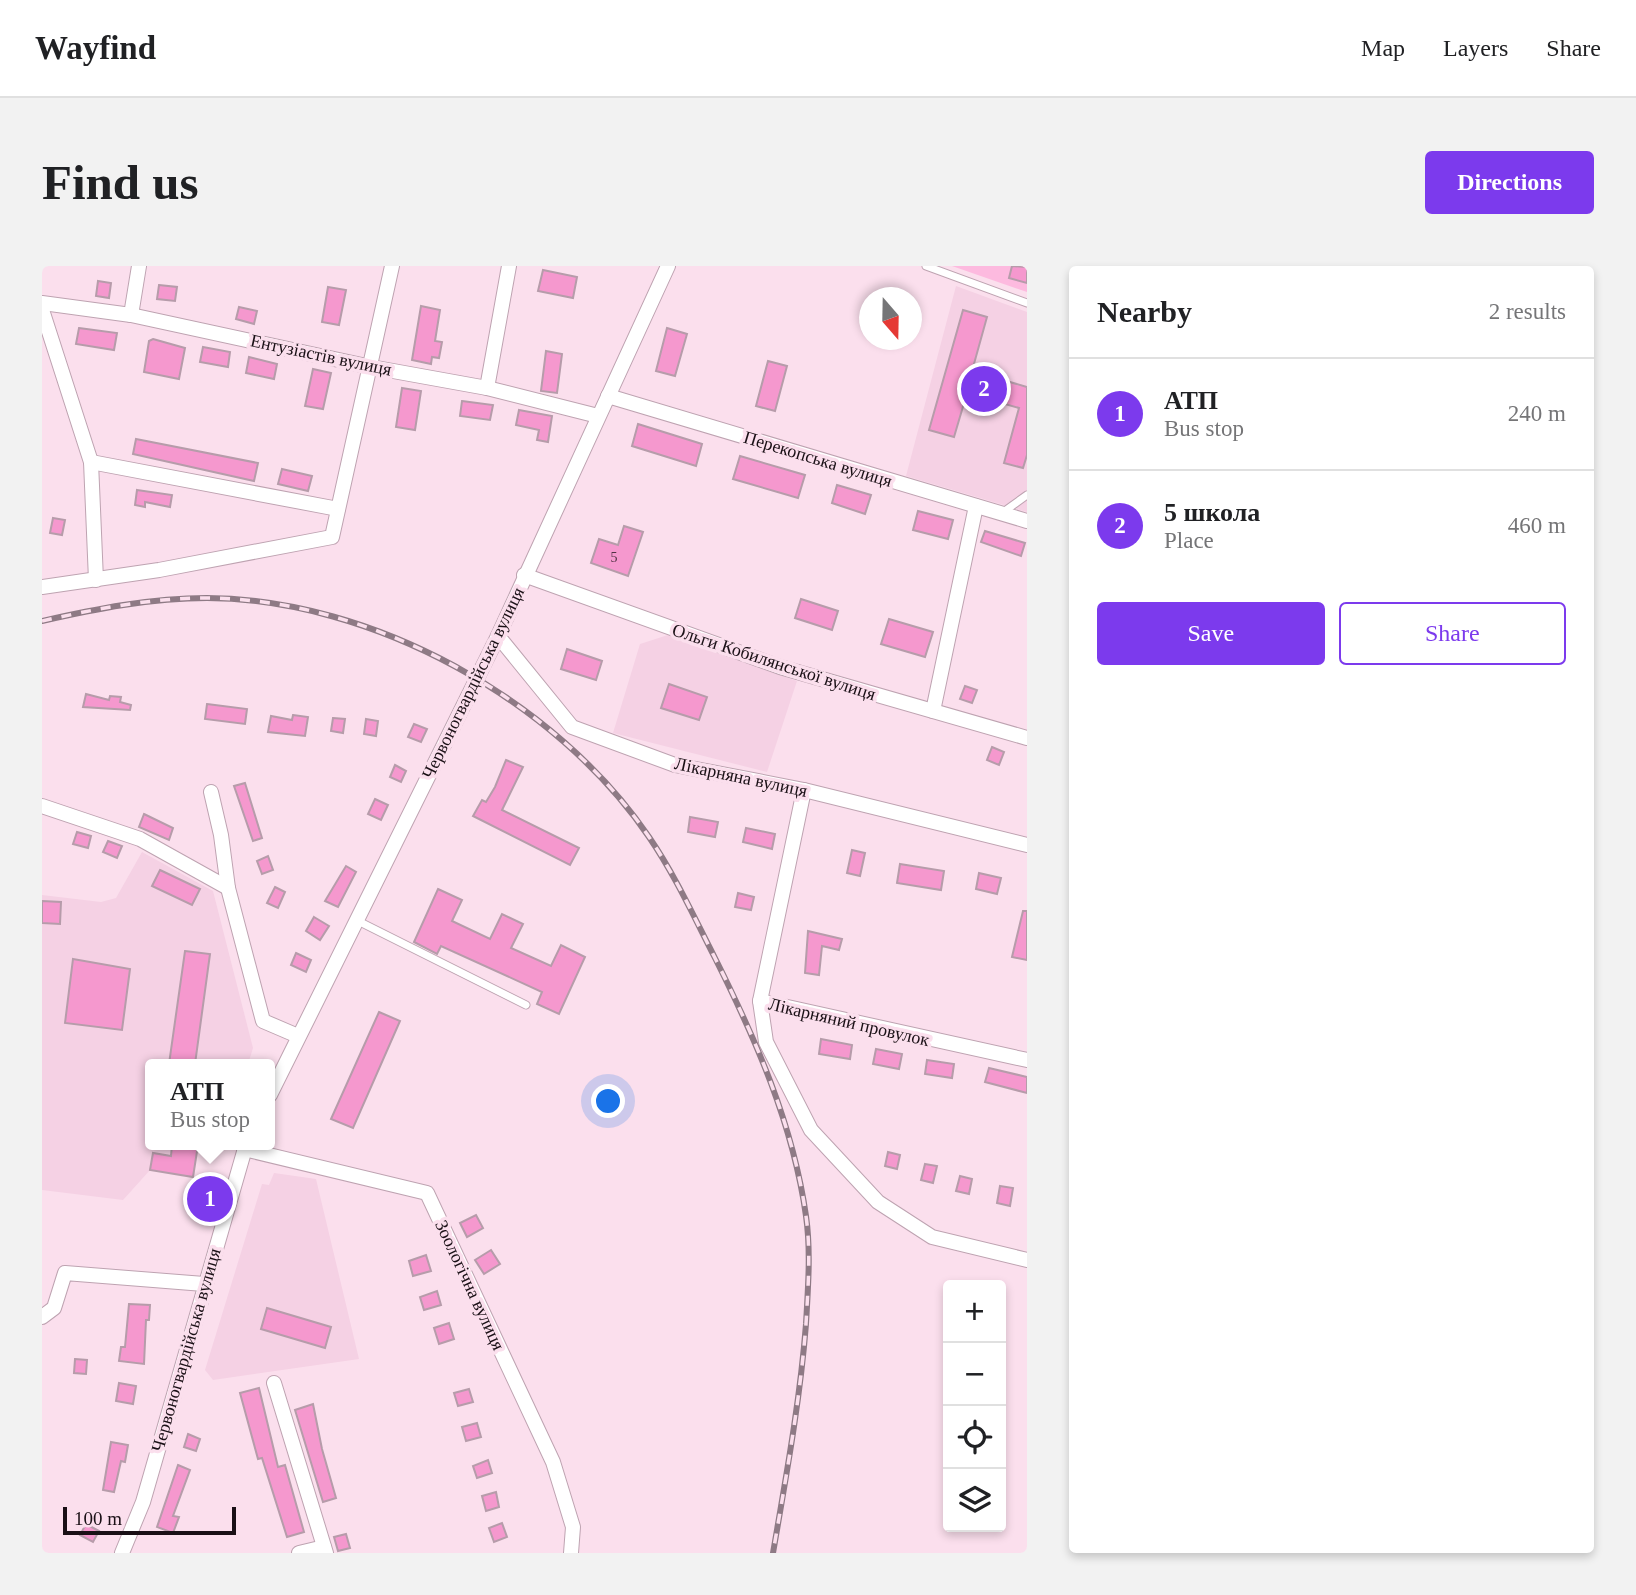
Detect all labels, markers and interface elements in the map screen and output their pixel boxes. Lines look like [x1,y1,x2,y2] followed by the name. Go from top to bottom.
[35,30,156,66] text: Wayfind
[1361,35,1405,61] text: Map
[1443,35,1508,61] text: Layers
[1546,35,1601,61] text: Share
[1425,151,1594,214] button: Directions
[42,155,199,210] text: Find us
[859,287,922,350] north arrow
[1097,295,1192,328] text: Nearby
[1489,299,1566,324] text: 2 results
[249,330,393,380] street label: Ентузіастів вулиця
[961,363,1007,415] pin: 2
[1164,386,1218,415] text: АТП
[1114,401,1126,426] text: 1
[1508,401,1566,426] text: 240 m
[1164,416,1244,441] text: Bus stop
[741,427,895,491] street label: Перекопська вулиця
[1164,498,1260,527] text: 5 школа
[1114,513,1126,538] text: 2
[1508,513,1566,538] text: 460 m
[1164,528,1214,553] text: Place
[611,550,618,565] house number: 5
[418,584,528,782] street label: Червоногвардійська вулиця
[1097,602,1325,665] button: Save
[1339,602,1566,665] button: Share
[670,620,878,704] street label: Ольги Кобилянської вулиця
[673,753,809,801] street label: Лікарняна вулиця
[767,994,932,1050] street label: Лікарняний провулок
[145,1059,275,1150] popup
[170,1077,224,1106] text: АТП
[591,1084,625,1118] your location
[170,1107,250,1132] text: Bus stop
[187,1173,233,1225] pin: 1
[431,1217,509,1353] street label: Зоологічна вулиця
[147,1246,225,1454] street label: Червоногвардійська вулиця
[943,1280,1006,1532] map controls
[943,1280,1006,1343] button: +
[943,1343,1006,1406] button: −
[943,1406,1006,1469] button: locate
[943,1469,1006,1532] button: layers
[63,1504,236,1536] scale bar
[74,1508,122,1529] text: 100 m

